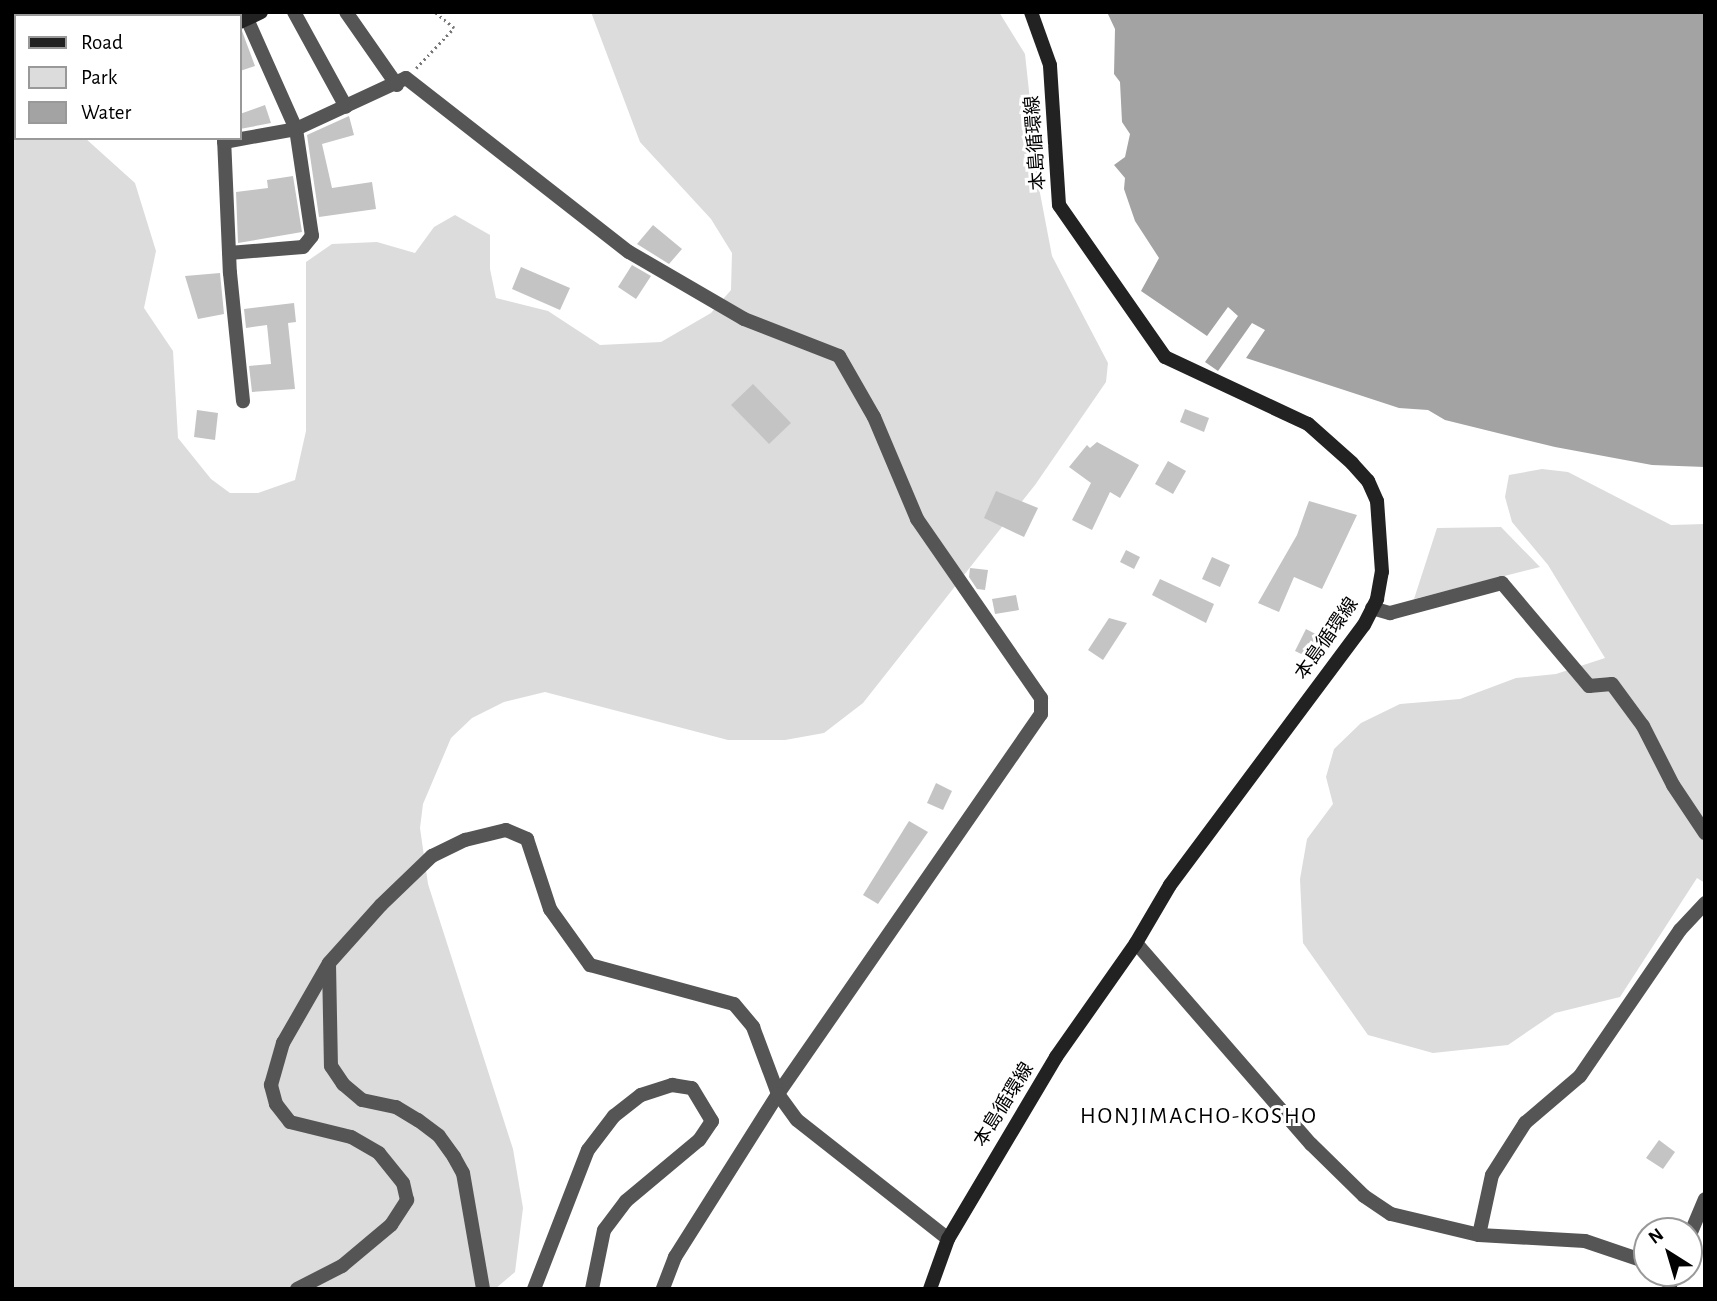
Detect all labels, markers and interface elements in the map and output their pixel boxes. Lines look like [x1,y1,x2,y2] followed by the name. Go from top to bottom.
[14,14,242,140] legend
[81,32,123,53] text: Road
[81,67,117,88] text: Park
[1021,95,1051,191] street label: 本島循環線
[81,102,131,123] text: Water
[1290,594,1364,684] street label: 本島循環線
[969,1059,1039,1151] street label: 本島循環線
[1082,1103,1316,1131] district label: HONJIMACHO-KOSHO
[1633,1217,1703,1287] north arrow
[1645,1225,1667,1248] text: N

